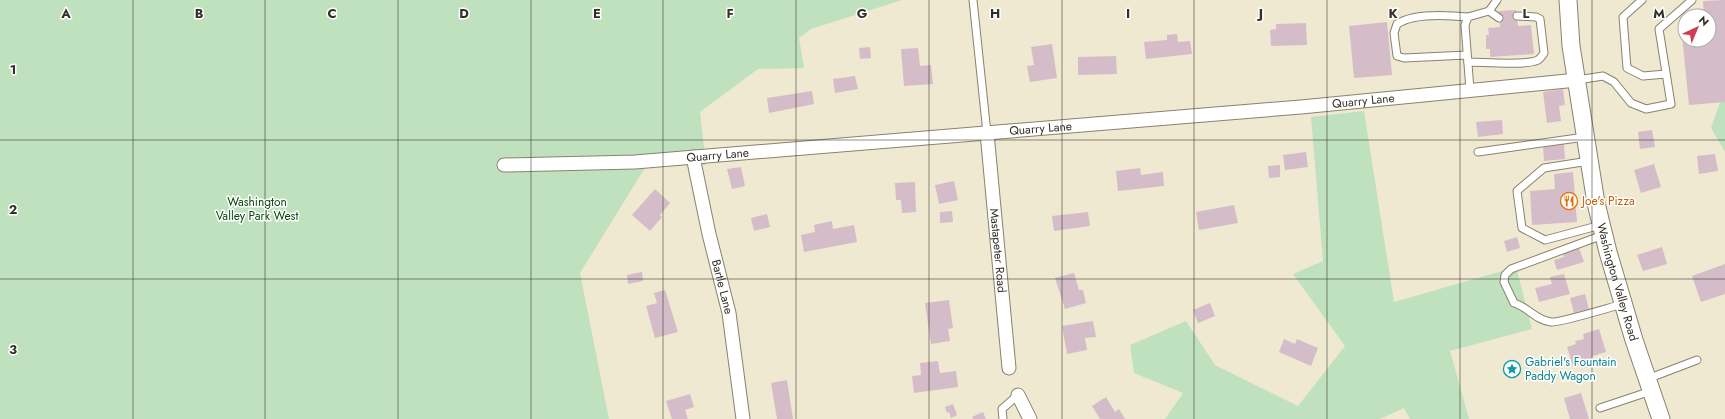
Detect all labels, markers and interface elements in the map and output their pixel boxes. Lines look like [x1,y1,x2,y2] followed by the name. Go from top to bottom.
[60,4,71,23] text: A
[195,4,204,23] text: B
[327,4,337,23] text: C
[459,4,469,23] text: D
[593,4,601,23] text: E
[726,4,734,23] text: F
[857,4,868,23] text: G
[990,4,1000,23] text: H
[1126,4,1130,23] text: I
[1256,4,1263,23] text: J
[1388,4,1398,23] text: K
[1523,4,1530,23] text: L
[1653,4,1665,23] text: M
[1677,8,1717,48] north arrow
[1695,12,1713,30] text: N
[10,60,16,79] text: 1
[1331,89,1396,113] street label: Quarry Lane
[1009,117,1073,140] street label: Quarry Lane
[686,144,750,167] street label: Quarry Lane
[1559,191,1579,211] restaurant icon: Joe's Pizza
[1580,192,1635,210] place label: Joe's Pizza
[216,193,298,225] park label: Washington Valley Park West
[9,200,17,219] text: 2
[985,207,1011,294] street label: Mastapeter Road
[1592,221,1643,343] street label: Washington Valley Road
[707,257,738,316] street label: Bartle Lane
[9,340,17,359] text: 3
[1525,353,1617,385] place label: Gabriel's Fountain Paddy Wagon
[1502,359,1522,379] place icon: Gabriel's Fountain Paddy Wagon

